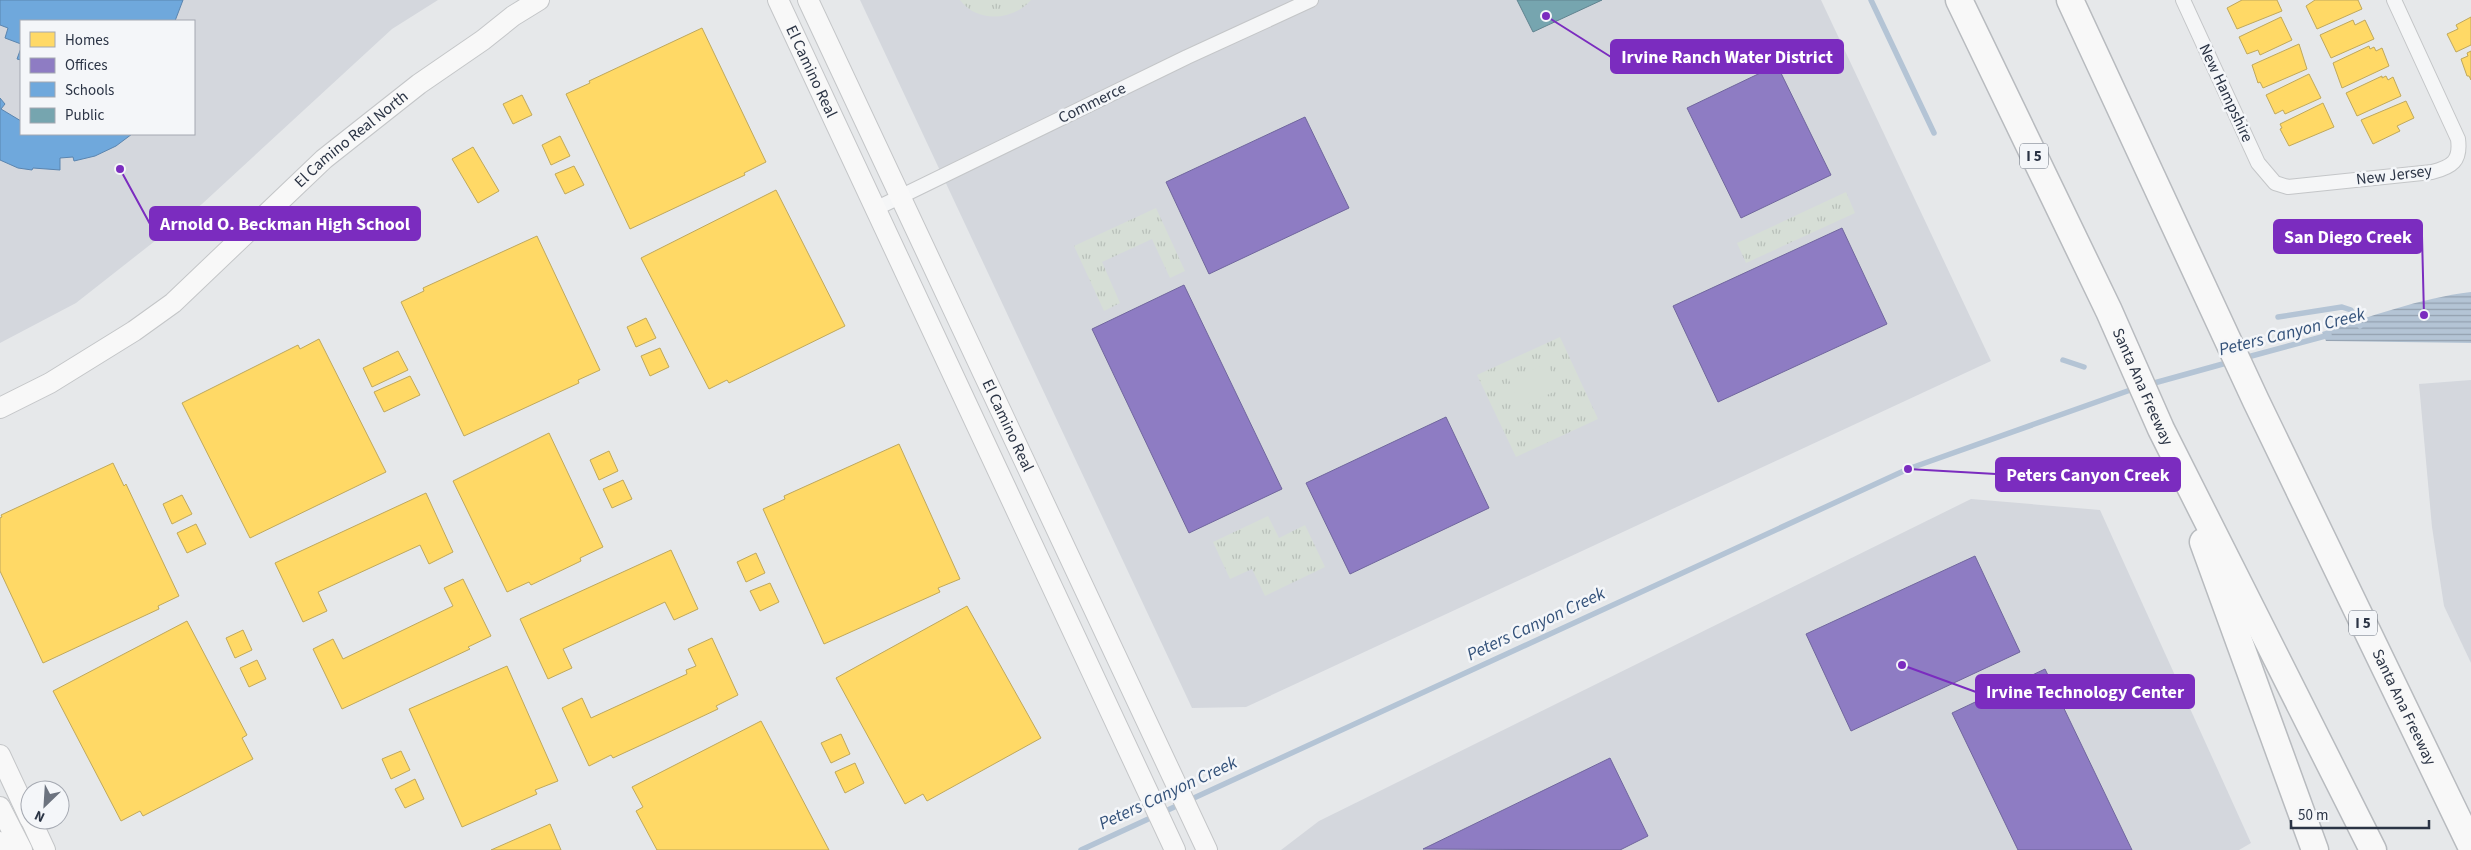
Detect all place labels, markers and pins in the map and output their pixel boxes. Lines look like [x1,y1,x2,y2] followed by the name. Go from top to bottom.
[1611,40,1843,73] callout: Irvine Ranch Water District
[150,207,420,240] callout: Arnold O. Beckman High School
[2274,220,2422,253] callout: San Diego Creek
[1996,458,2180,491] callout: Peters Canyon Creek
[1976,675,2194,708] callout: Irvine Technology Center

